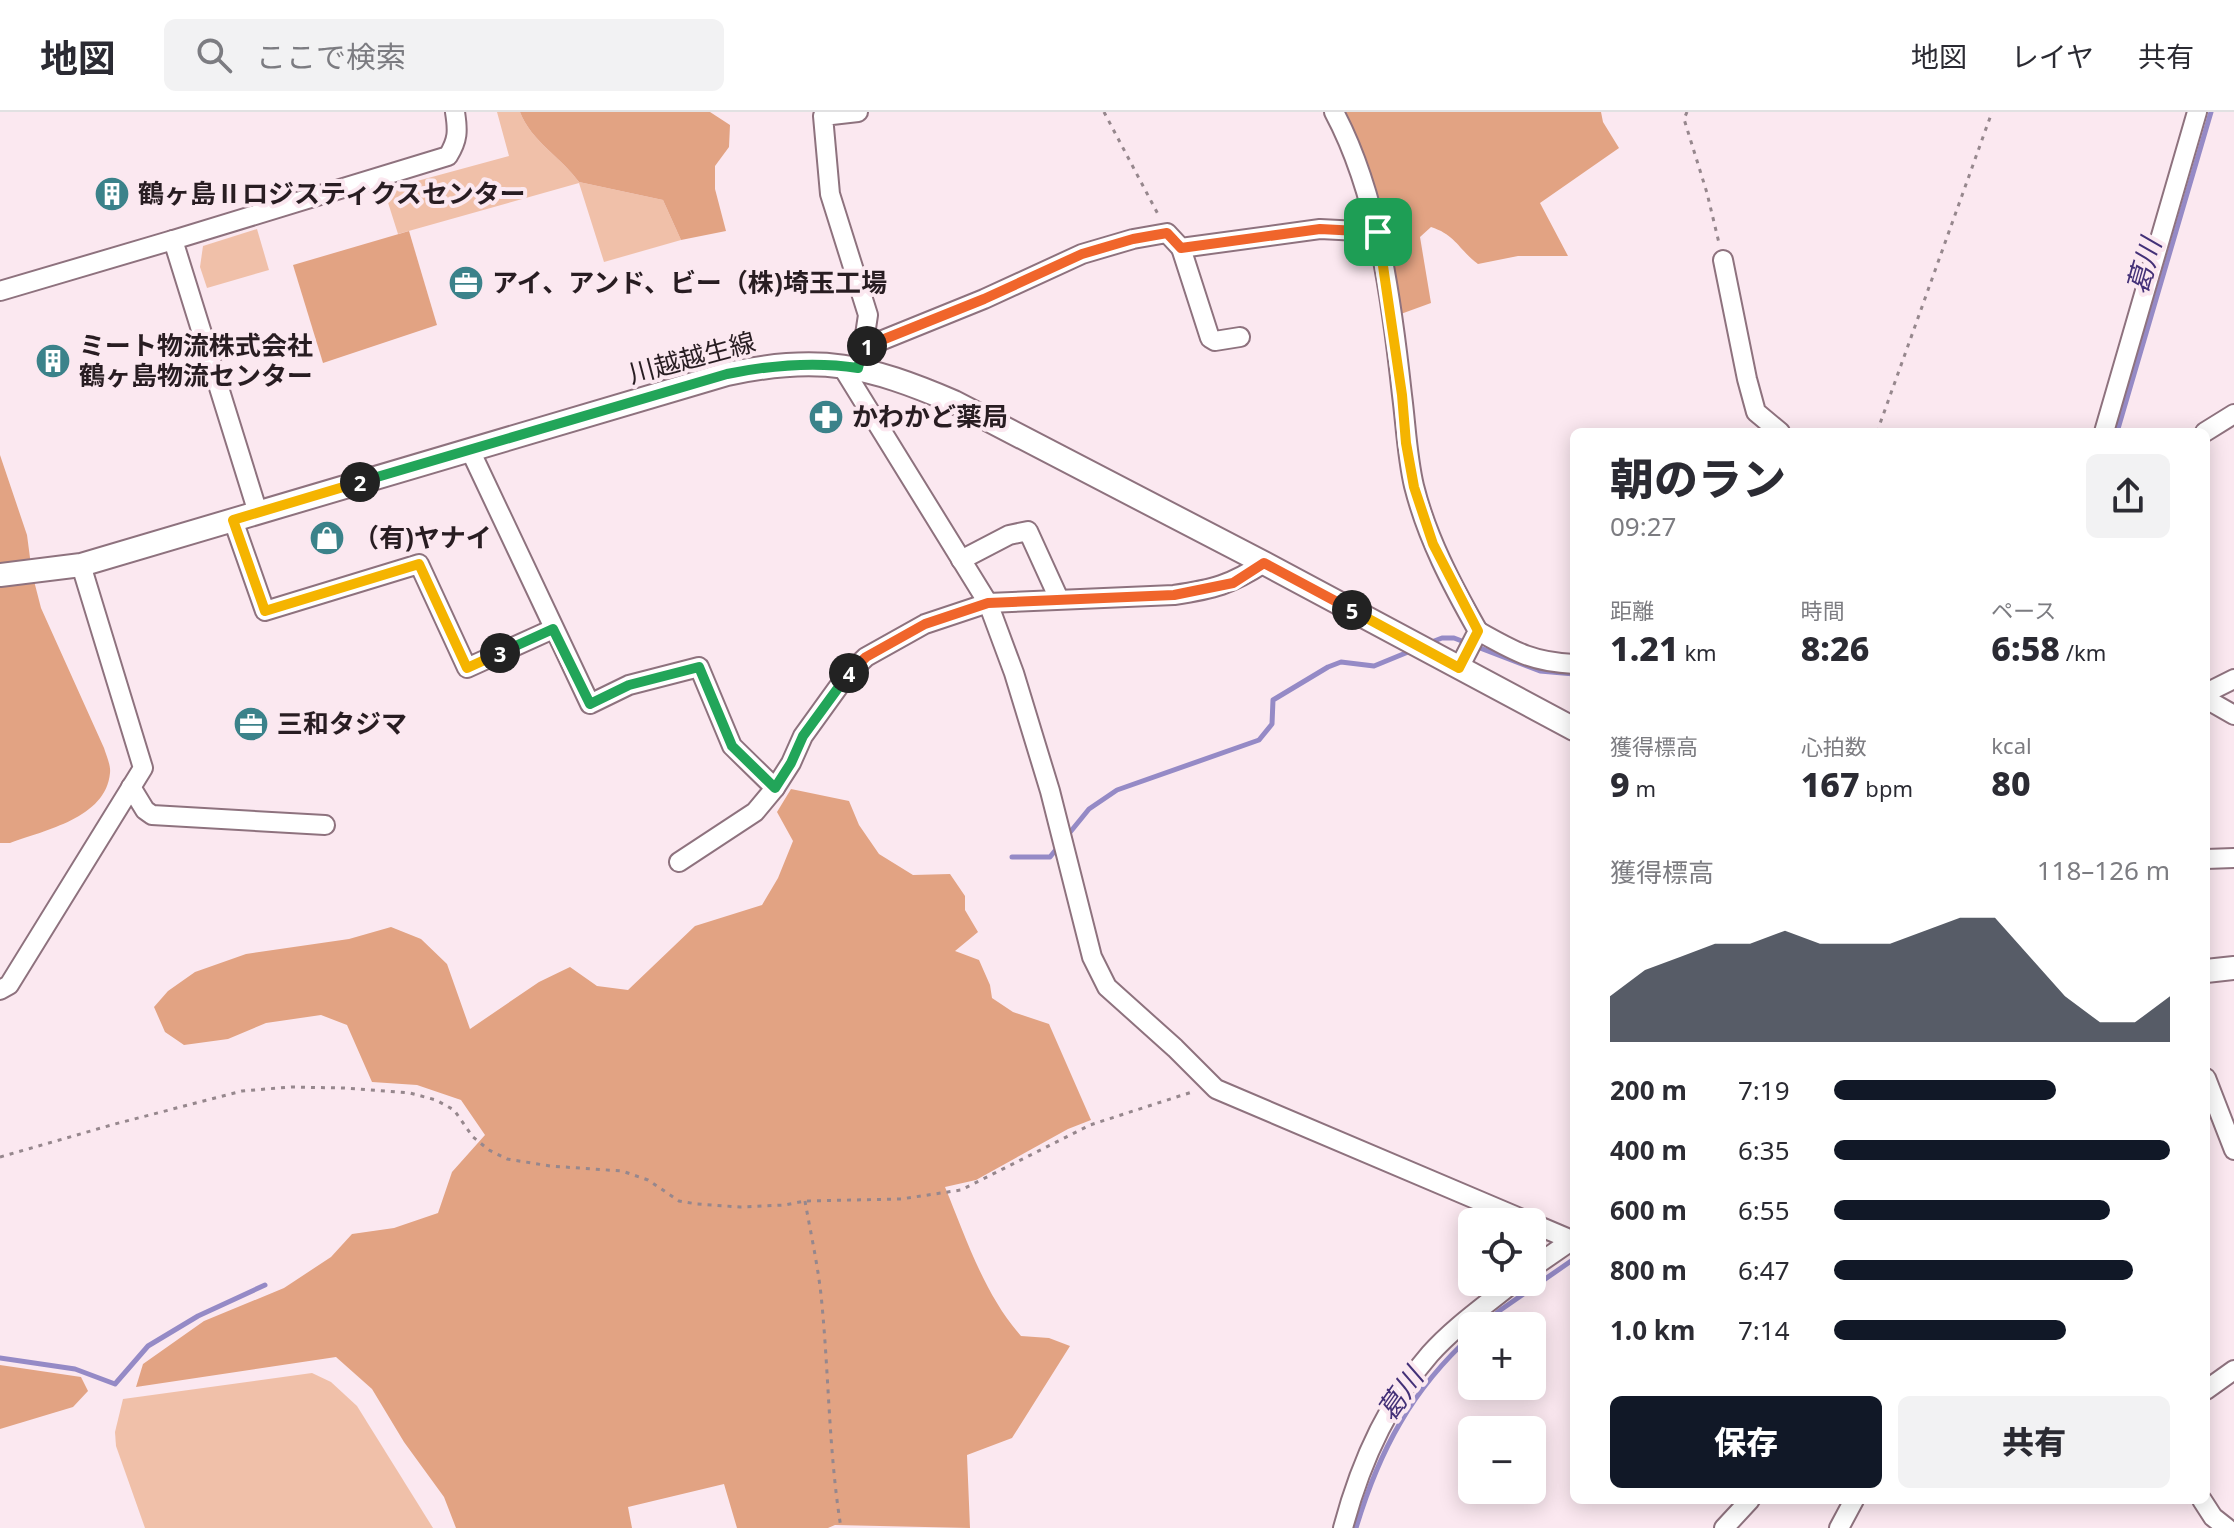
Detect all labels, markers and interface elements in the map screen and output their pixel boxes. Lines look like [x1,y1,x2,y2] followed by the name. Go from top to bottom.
[164,19,724,91] search box
[40,31,116,83] text: 地図
[192,33,236,77] icon: search
[256,36,406,77] text: ここで検索
[1911,37,1967,75] text: 地図
[2011,37,2094,75] text: レイヤ
[2138,37,2194,75] text: 共有
[93,175,131,213] building icon: 鶴ヶ島Ⅱロジスティクスセンター
[138,175,526,211] place label: 鶴ヶ島Ⅱロジスティクスセンター
[1344,198,1412,266] pin
[1356,210,1400,254] icon: arrive
[2117,231,2170,298] water label: 葛川
[447,264,485,302] office icon: アイ、アンド、ビー（株)埼玉工場
[492,264,887,300] place label: アイ、アンド、ビー（株)埼玉工場
[624,323,759,391] street label: 川越越生線
[847,326,887,366] pin: 1
[79,327,313,393] place label: ミート物流株式会社 鶴ヶ島物流センター
[861,331,873,361] text: 1
[34,342,72,380] building icon: ミート物流株式会社 鶴ヶ島物流センター
[807,398,845,436] pharmacy icon: かわかど薬局
[852,398,1008,434] place label: かわかど薬局
[1610,448,1786,508] text: 朝のラン
[2086,454,2170,538] button: share
[340,462,380,502] pin: 2
[354,467,366,497] text: 2
[1610,508,1676,544] text: 09:27
[308,519,346,557] shop icon: （有)ヤナイ
[353,519,492,555] place label: （有)ヤナイ
[1332,590,1372,630] pin: 5
[1346,595,1358,625] text: 5
[1610,595,1654,625] text: 距離
[1801,595,1845,625] text: 時間
[1991,595,2056,625] text: ペース
[1610,625,1679,671] text: 1.21
[1801,625,1869,671] text: 8:26
[1991,625,2060,671] text: 6:58
[480,633,520,673] pin: 3
[1679,637,1717,667] text: km
[2060,637,2106,667] text: /km
[494,638,506,668] text: 3
[829,653,869,693] pin: 4
[843,658,855,688] text: 4
[232,705,270,743] office icon: 三和タジマ
[277,705,407,741] place label: 三和タジマ
[1991,730,2032,760] text: kcal
[1610,731,1698,761] text: 獲得標高
[1801,731,1867,761] text: 心拍数
[1991,760,2031,806] text: 80
[1610,761,1630,807] text: 9
[1801,761,1860,807] text: 167
[1630,773,1656,803] text: m
[1860,773,1913,803] text: bpm
[2037,852,2170,888] text: 118–126 m
[1610,854,1714,890] text: 獲得標高
[1610,1072,1687,1108] text: 200 m
[1738,1072,1790,1108] text: 7:19
[1610,1132,1687,1168] text: 400 m
[1738,1132,1790,1168] text: 6:35
[1610,1192,1687,1228] text: 600 m
[1738,1192,1790,1228] text: 6:55
[1458,1208,1546,1504] map controls
[1458,1208,1546,1296] button: locate
[1610,1252,1687,1288] text: 800 m
[1738,1252,1790,1288] text: 6:47
[1458,1312,1546,1400] button: +
[1610,1312,1695,1348] text: 1.0 km
[1738,1312,1790,1348] text: 7:14
[1368,1357,1433,1427] water label: 葛川
[1610,1396,1882,1488] button: 保存
[1898,1396,2170,1488] button: 共有
[1458,1416,1546,1504] button: −

